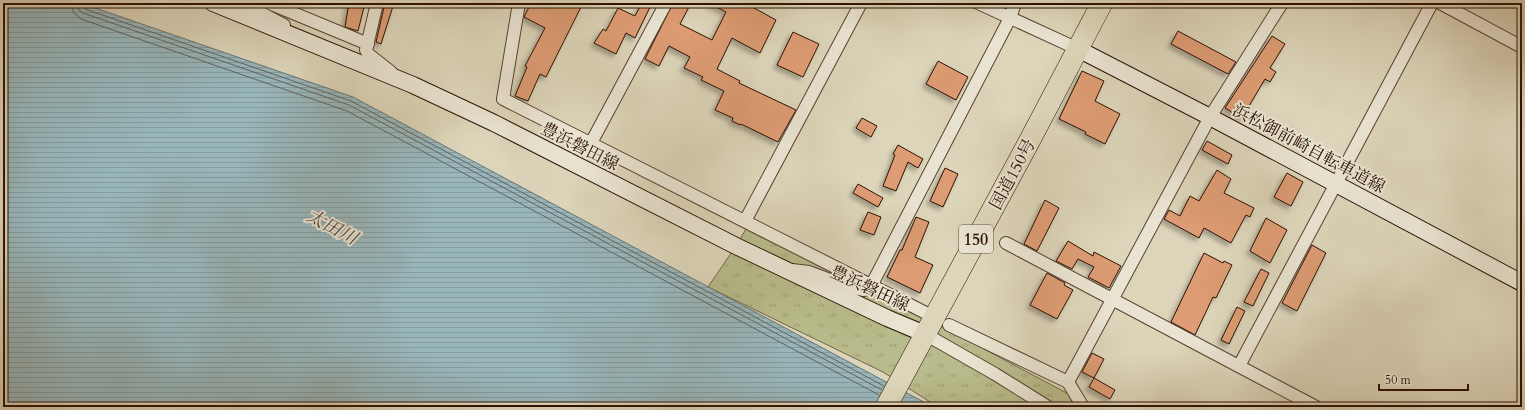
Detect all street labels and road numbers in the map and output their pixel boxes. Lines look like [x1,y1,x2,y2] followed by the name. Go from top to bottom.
[1228,98,1389,199] street label: 浜松御前崎自転車道線
[537,117,623,176] street label: 豊浜磐田線
[984,135,1041,214] street label: 国道150号
[959,225,993,253] road number: 150
[826,260,913,317] street label: 豊浜磐田線

